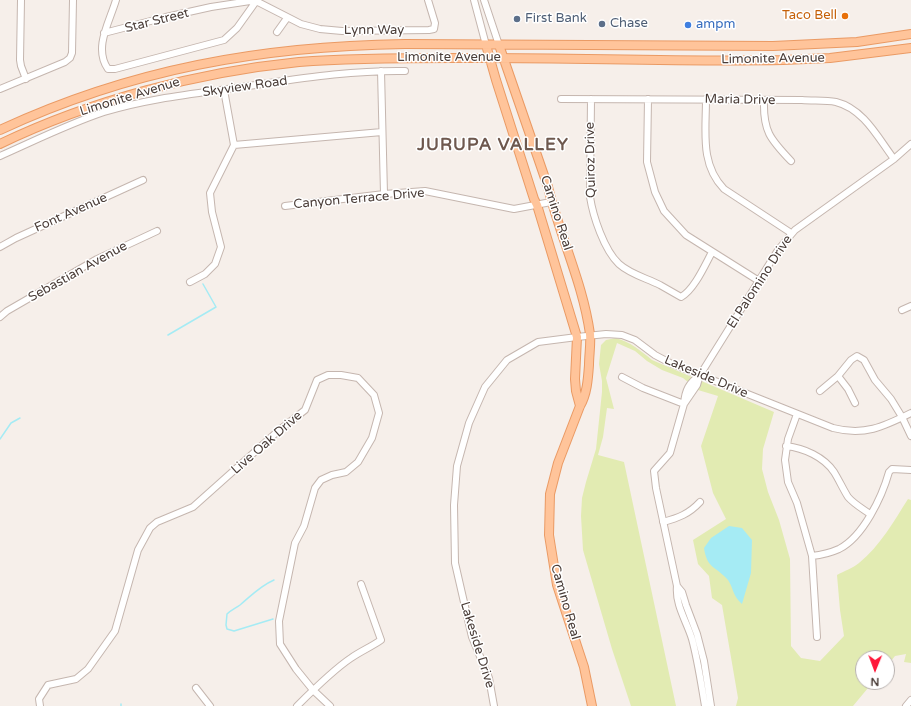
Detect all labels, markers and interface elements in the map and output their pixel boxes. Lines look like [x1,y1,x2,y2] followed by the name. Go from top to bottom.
[123,6,191,36] street label: Star Street
[782,8,837,24] place label: Taco Bell
[525,11,587,27] place label: First Bank
[840,11,850,21] marker: Taco Bell
[512,14,522,24] marker: First Bank
[610,16,648,32] place label: Chase
[696,17,735,33] place label: ampm
[597,19,607,29] marker: Chase
[683,20,693,30] marker: ampm
[344,23,404,39] street label: Lynn Way
[397,50,501,66] street label: Limonite Avenue
[721,50,825,68] street label: Limonite Avenue
[201,73,289,101] street label: Skyview Road
[78,74,182,120] street label: Limonite Avenue
[704,92,776,108] street label: Maria Drive
[583,122,599,198] street label: Quiroz Drive
[417,136,569,156] district label: JURUPA VALLEY
[537,174,575,252] street label: Camino Real
[293,185,425,213] street label: Canyon Terrace Drive
[32,190,110,236] street label: Font Avenue
[724,232,796,332] street label: El Palomino Drive
[26,238,130,306] street label: Sebastian Avenue
[662,352,750,402] street label: Lakeside Drive
[228,408,306,478] street label: Live Oak Drive
[547,562,583,642] street label: Camino Real
[456,600,498,690] street label: Lakeside Drive
[855,650,895,690] north arrow
[870,675,879,688] text: N

